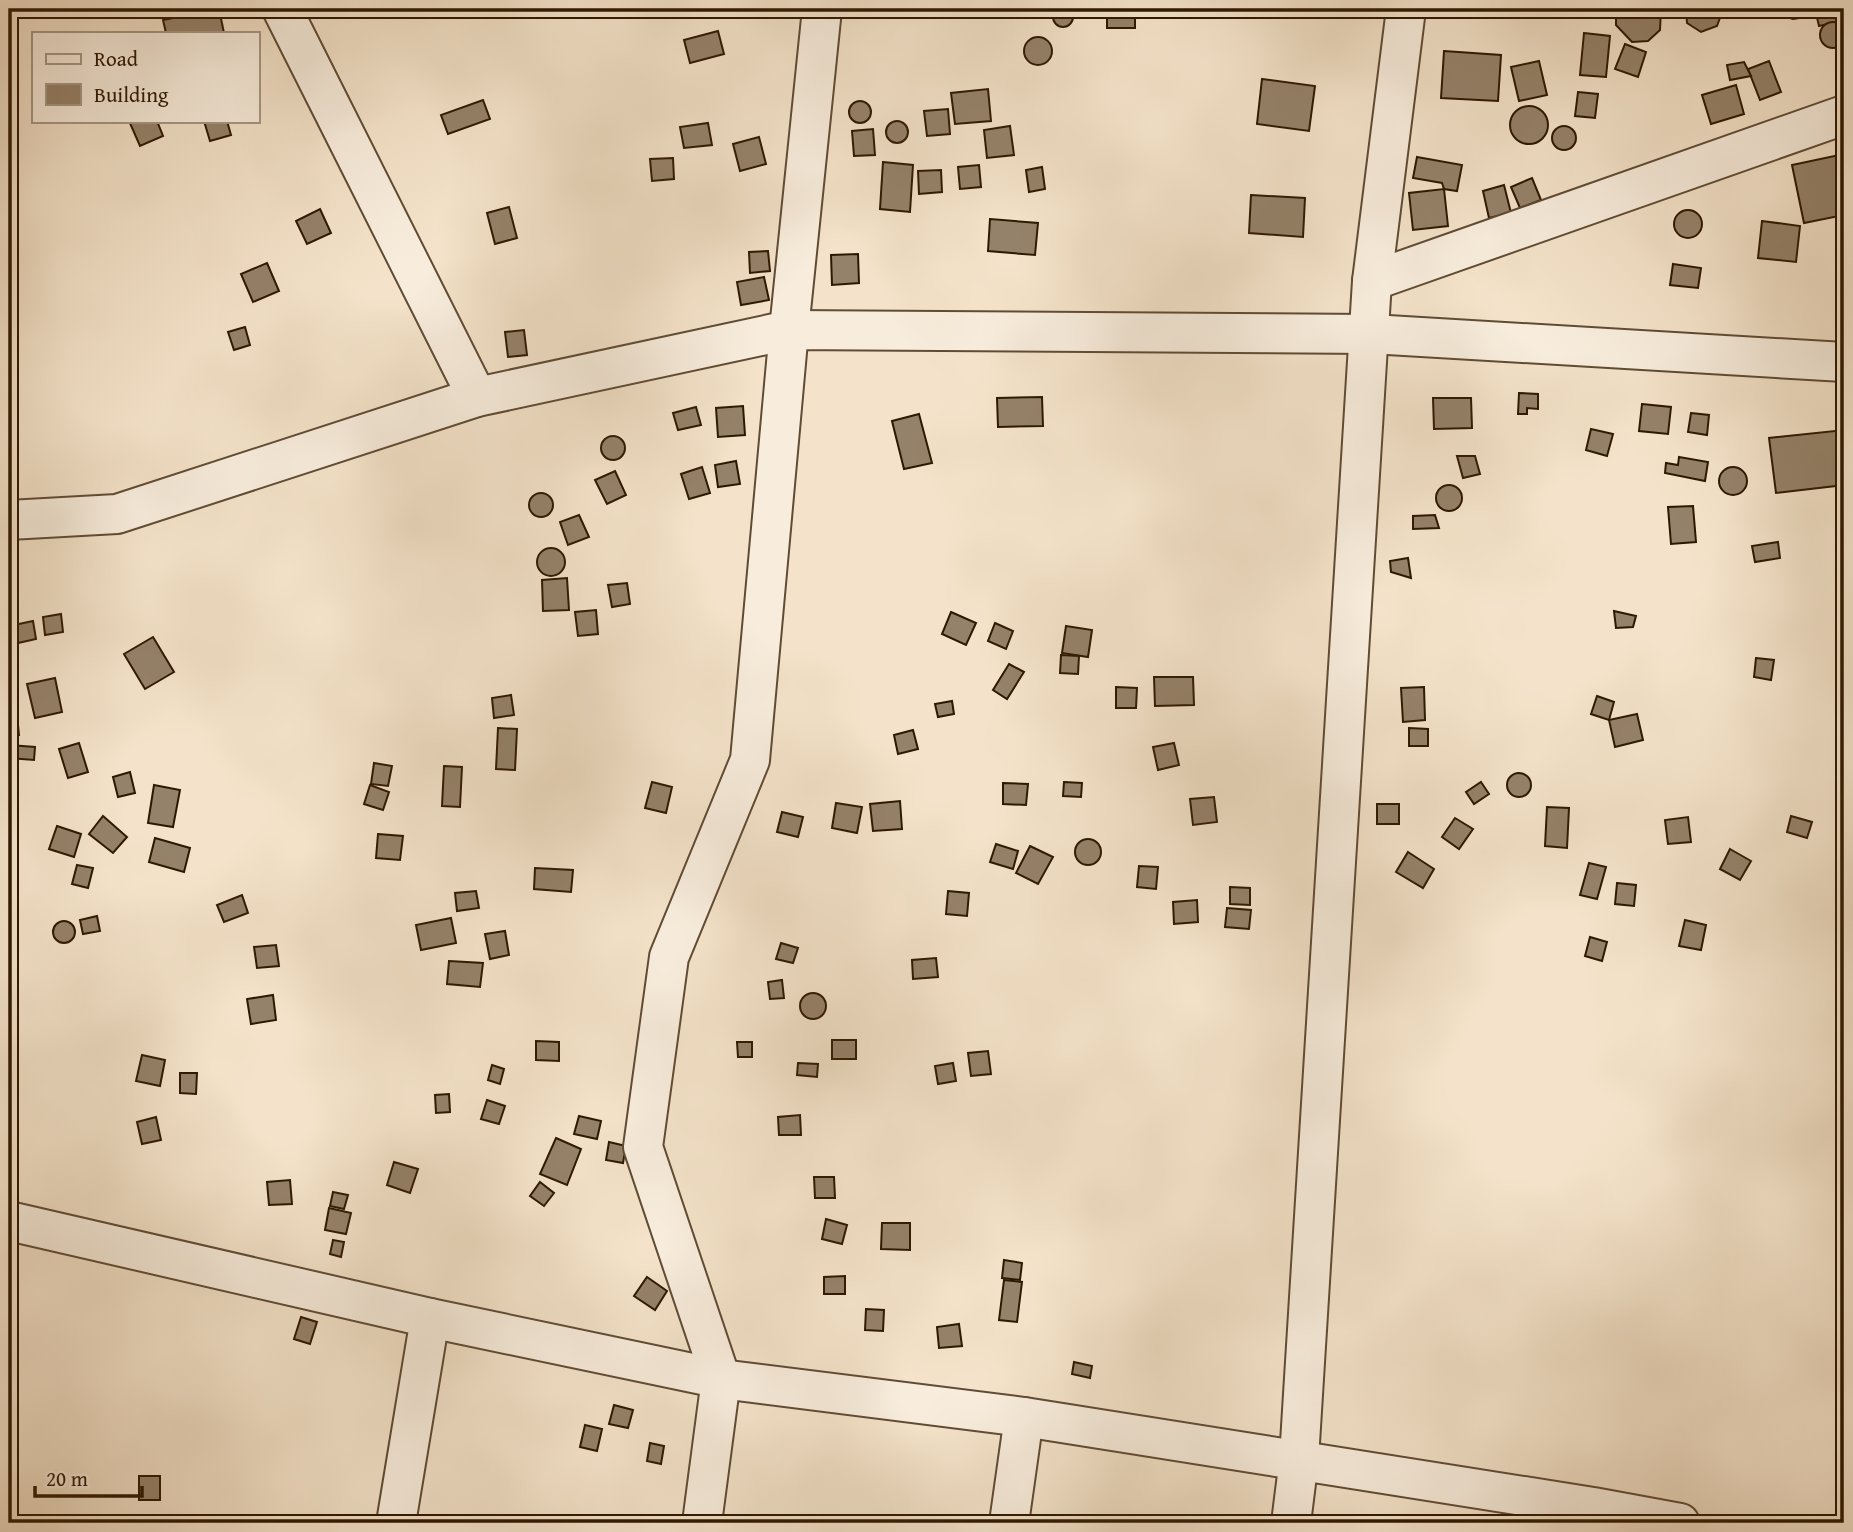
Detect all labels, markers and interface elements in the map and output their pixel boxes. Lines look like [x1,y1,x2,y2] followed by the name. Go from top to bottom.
[32,32,259,122] legend
[94,43,139,74] text: Road
[94,79,169,110] text: Building
[35,1455,142,1499] scale bar
[46,1463,88,1494] text: 20 m

